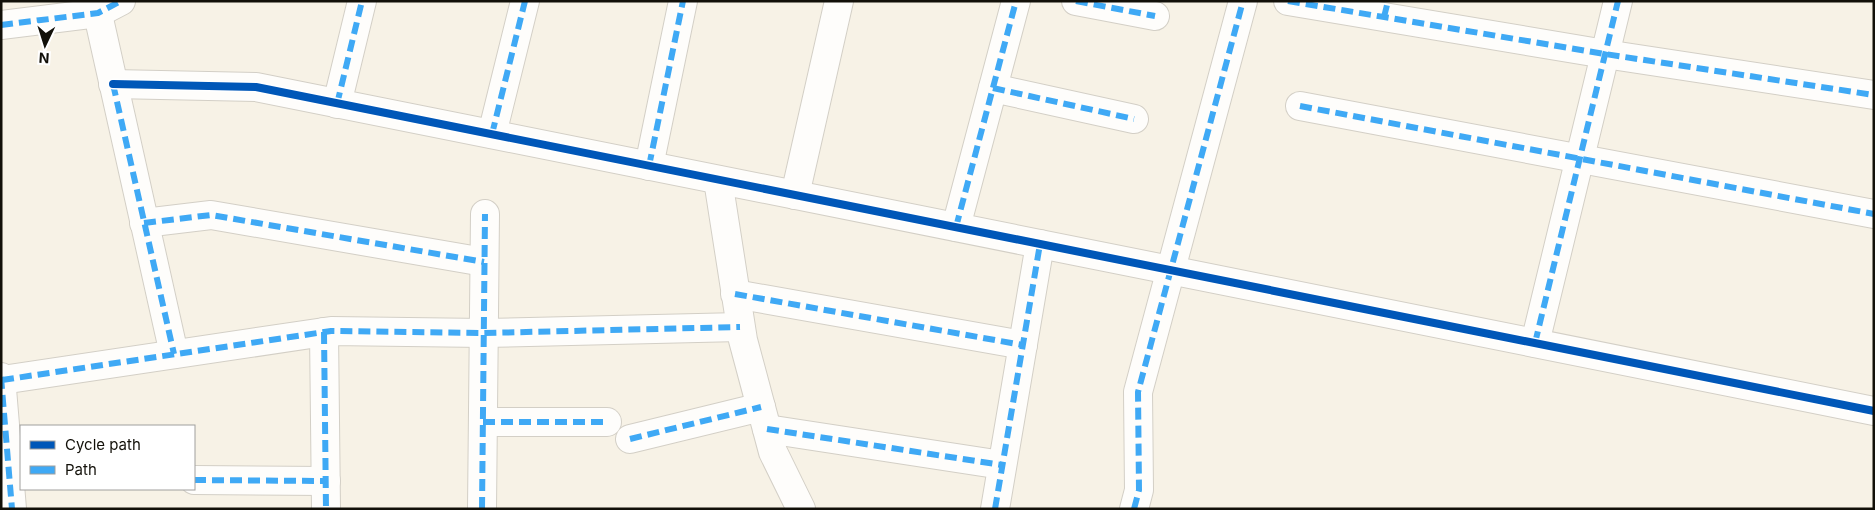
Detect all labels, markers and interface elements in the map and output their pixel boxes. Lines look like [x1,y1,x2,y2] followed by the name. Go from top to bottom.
[20,20,70,70] north arrow
[38,50,50,67] text: N
[20,425,195,490] legend
[65,435,141,454] text: Cycle path
[65,460,97,479] text: Path

